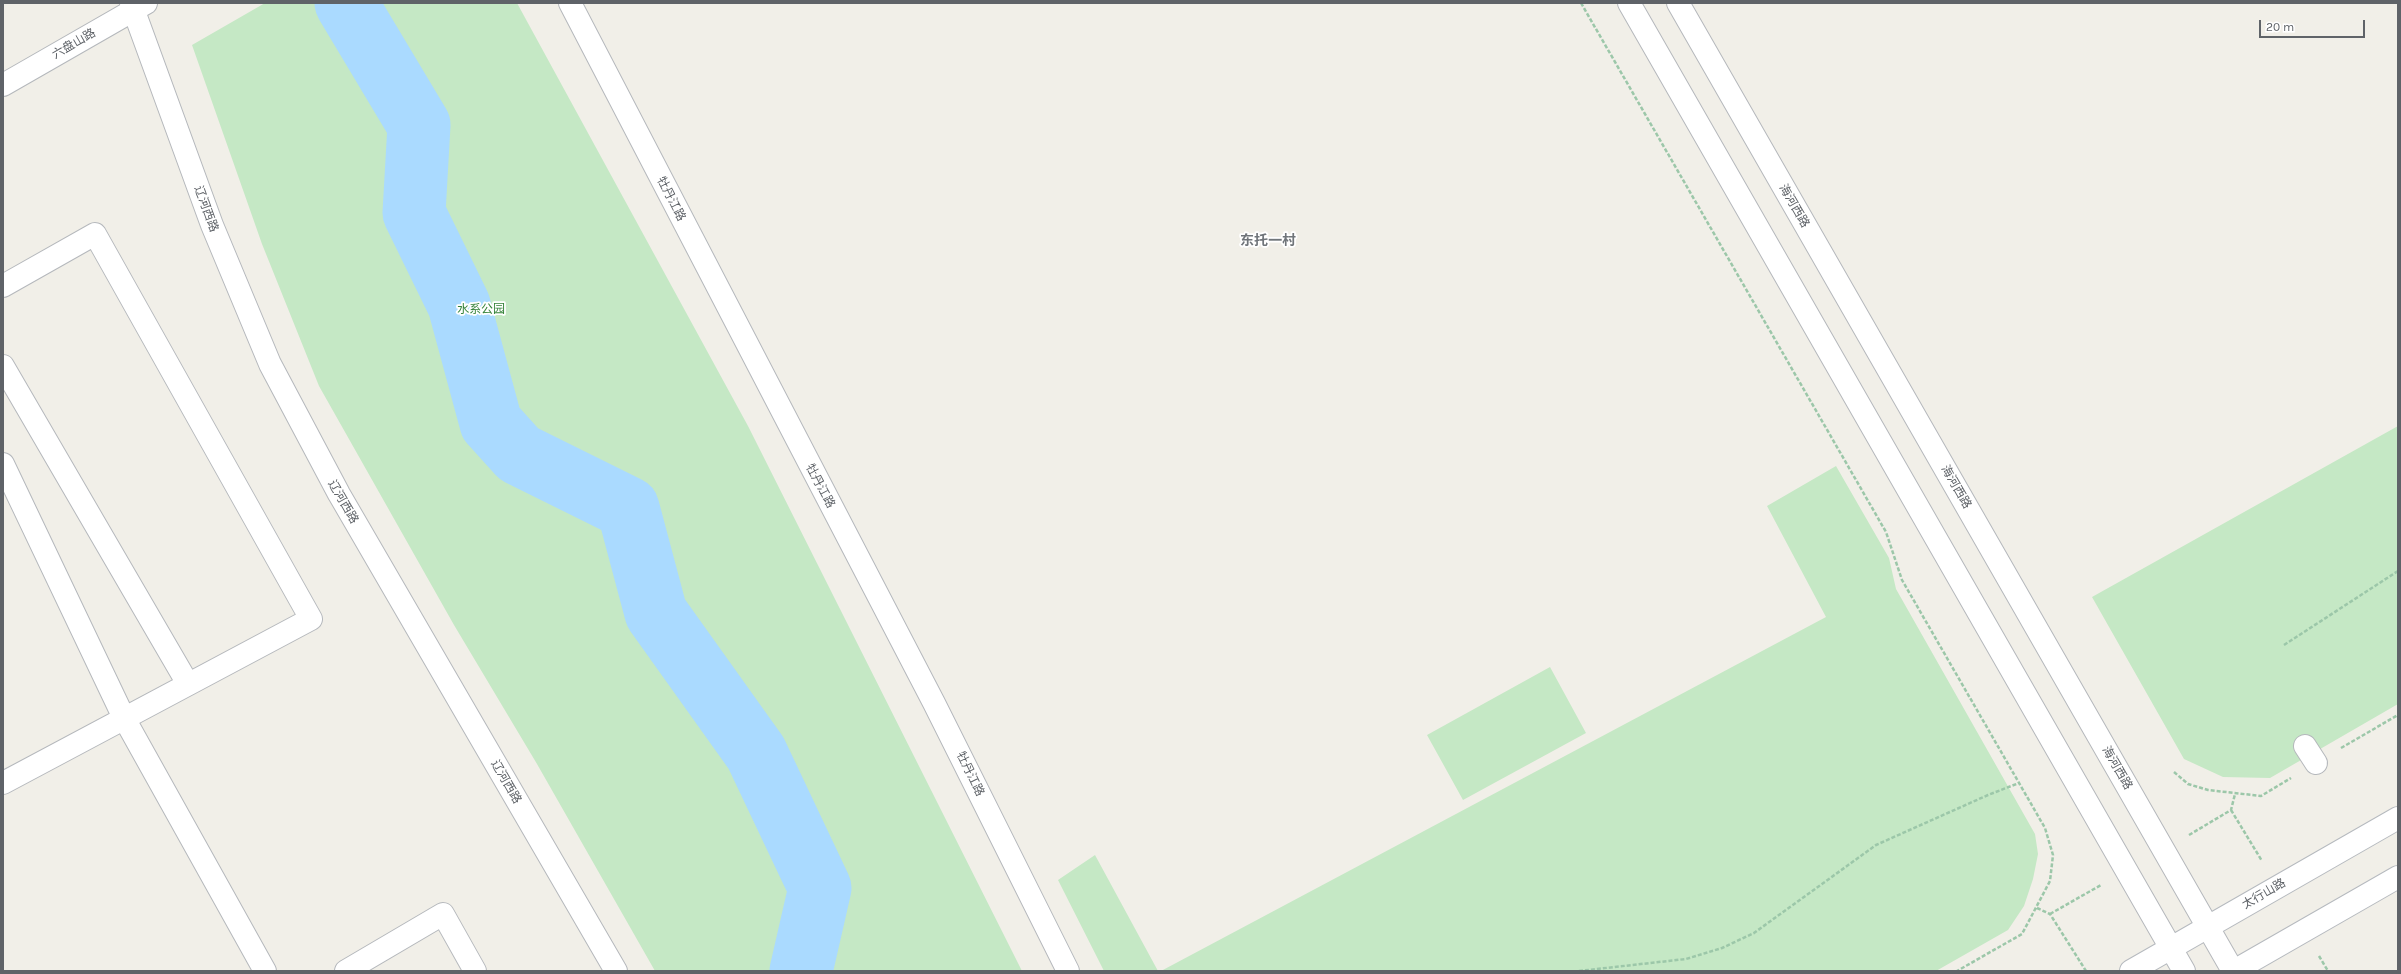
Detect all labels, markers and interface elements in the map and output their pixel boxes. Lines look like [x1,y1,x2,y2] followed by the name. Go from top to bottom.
[2261,12,2367,38] scale bar
[2266,20,2294,34] text: 20 m
[50,26,98,62] street label: 六盘山路
[654,174,688,224] street label: 牡丹江路
[1776,182,1812,230] street label: 海河西路
[191,184,221,234] street label: 辽河西路
[1240,233,1296,249] district label: 东托一村
[457,303,505,317] park label: 水系公园
[802,461,838,511] street label: 牡丹江路
[1938,463,1974,511] street label: 海河西路
[325,478,361,526] street label: 辽河西路
[2099,744,2135,792] street label: 海河西路
[953,749,987,799] street label: 牡丹江路
[488,758,524,806] street label: 辽河西路
[2240,876,2288,912] street label: 太行山路

